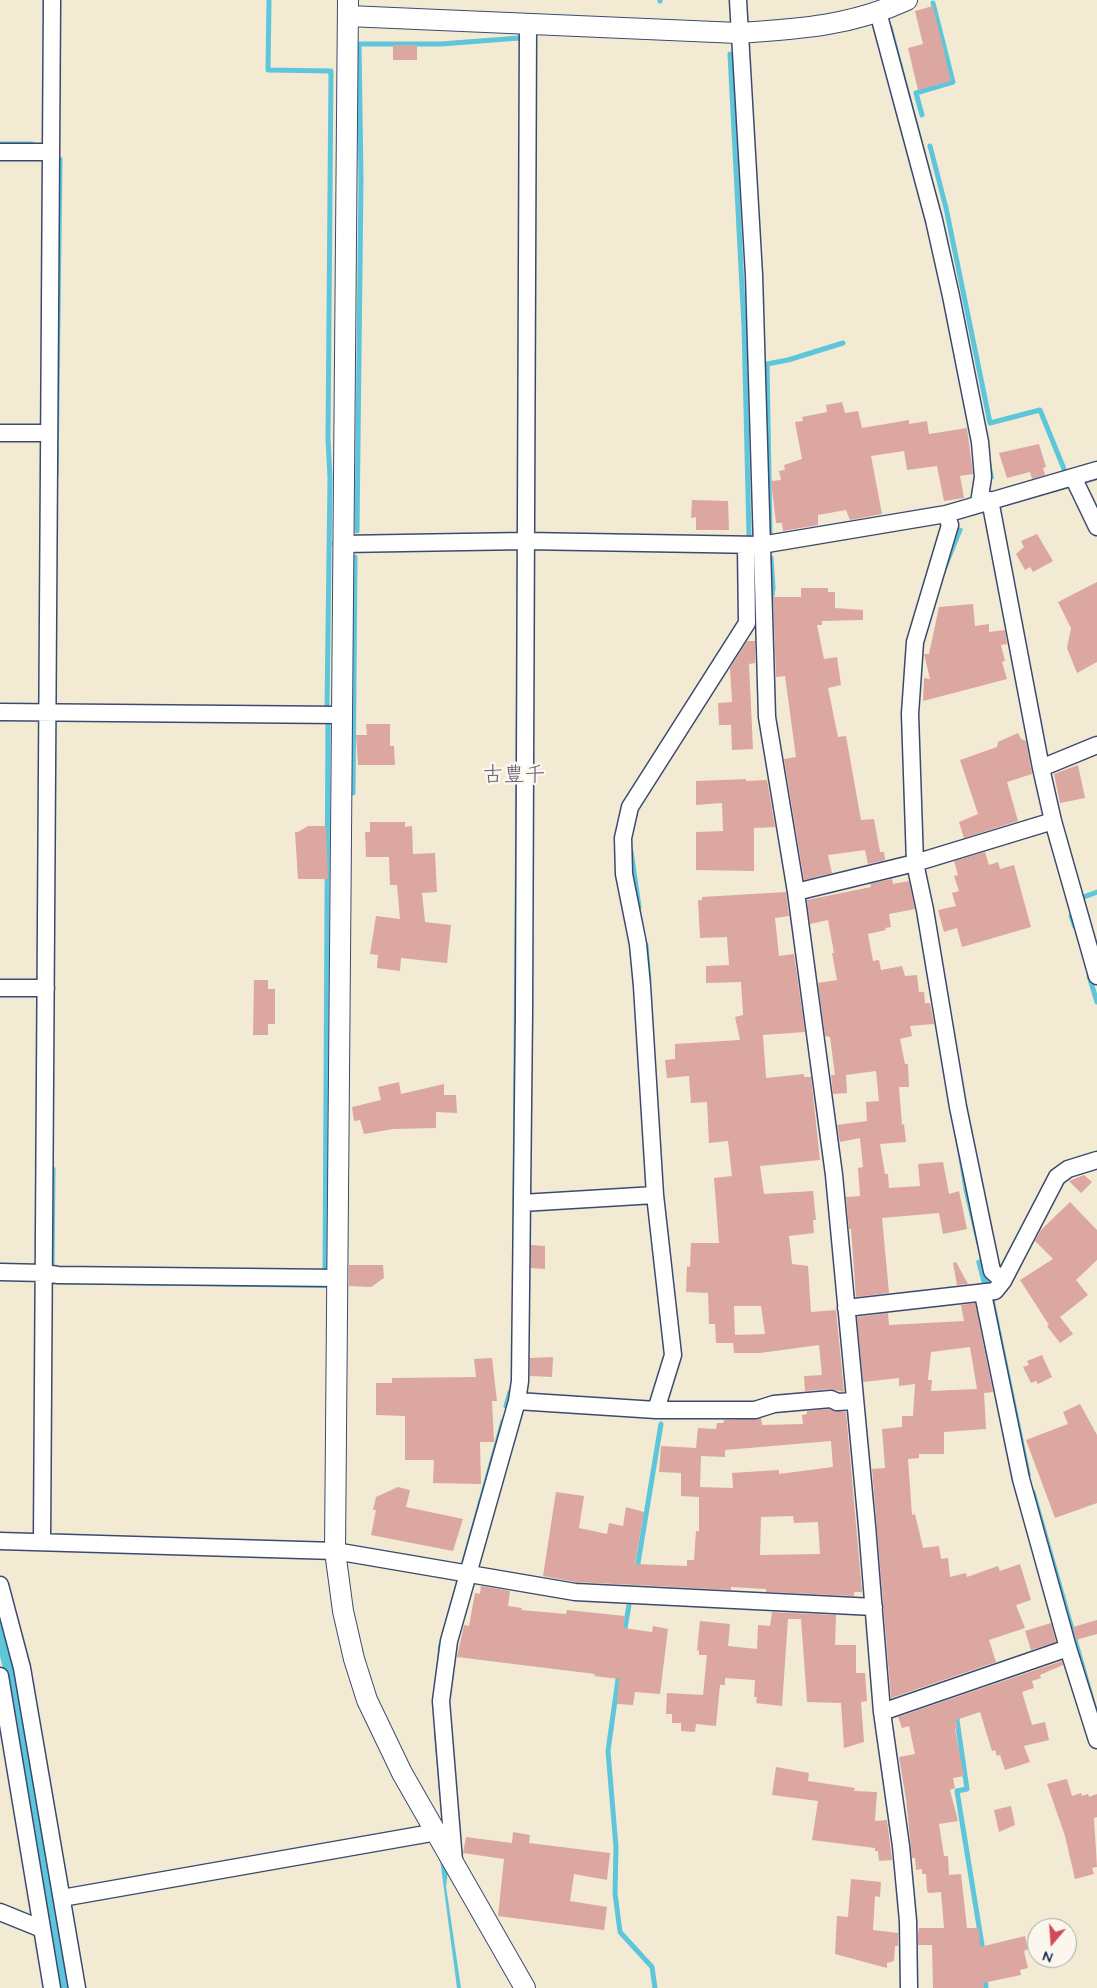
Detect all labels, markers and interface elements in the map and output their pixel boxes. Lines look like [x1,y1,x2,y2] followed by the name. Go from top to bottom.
[483,764,545,790] district label: 古豊千
[1027,1918,1077,1968] north arrow
[1040,1945,1055,1967] text: N

